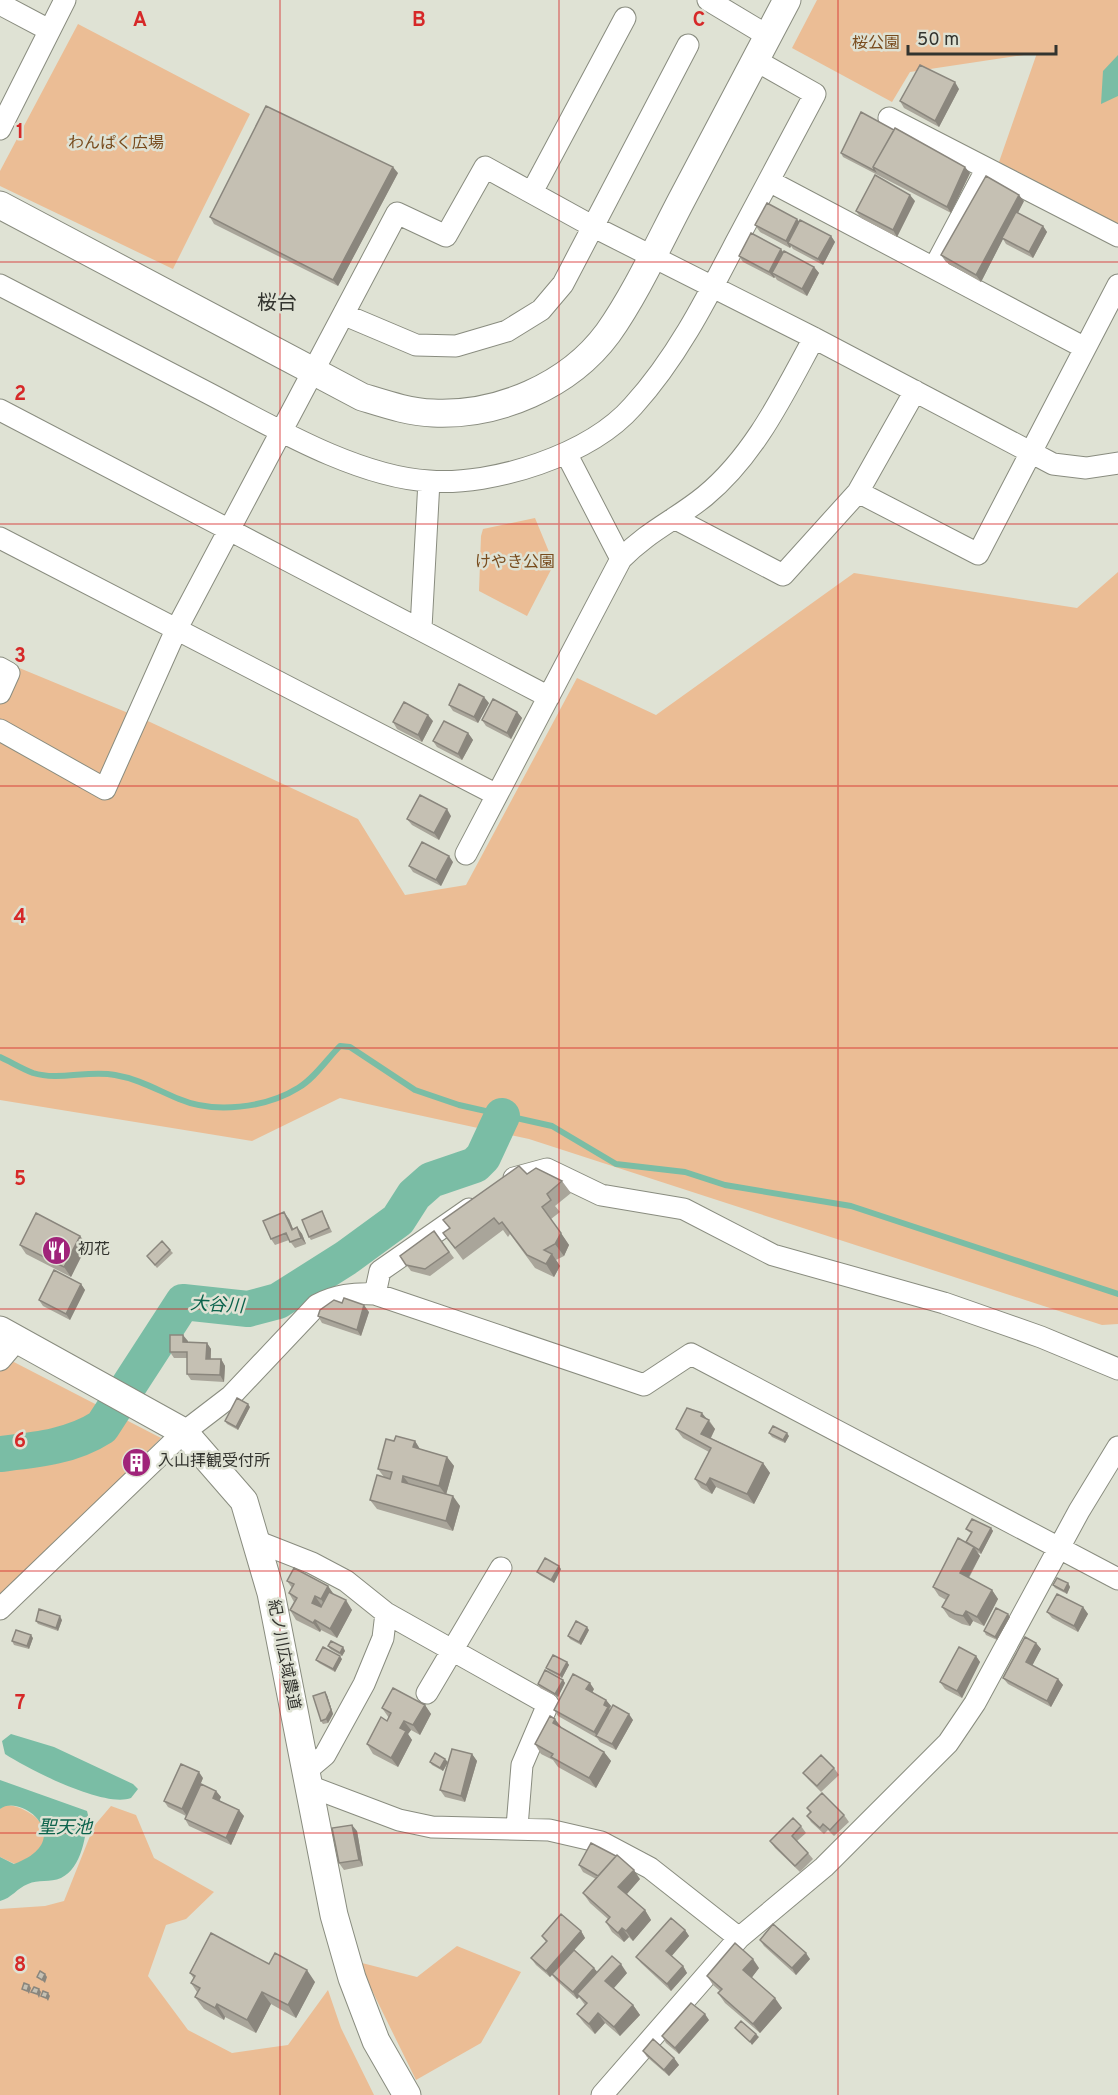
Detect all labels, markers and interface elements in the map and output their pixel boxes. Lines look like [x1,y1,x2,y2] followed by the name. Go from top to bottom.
[133,8,147,34] text: A
[412,8,426,34] text: B
[693,8,705,34] text: C
[908,18,1056,56] scale bar
[917,29,959,52] text: 50 m
[852,34,900,54] park label: 桜公園
[16,120,24,146] text: 1
[68,134,164,154] park label: わんぱく広場
[257,291,297,317] district label: 桜台
[14,382,26,408] text: 2
[475,553,555,573] park label: けやき公園
[14,644,26,670] text: 3
[14,905,26,931] text: 4
[14,1167,26,1193] text: 5
[41,1234,73,1266] restaurant icon: 初花
[78,1240,110,1260] place label: 初花
[189,1293,247,1319] water label: 大谷川
[14,1429,26,1455] text: 6
[121,1446,153,1478] building icon: 入山拝観受付所
[158,1451,270,1472] place label: 入山拝観受付所
[262,1598,304,1712] street label: 紀ノ川広域農道
[15,1691,25,1717] text: 7
[38,1817,94,1840] water label: 聖天池
[14,1953,26,1979] text: 8

